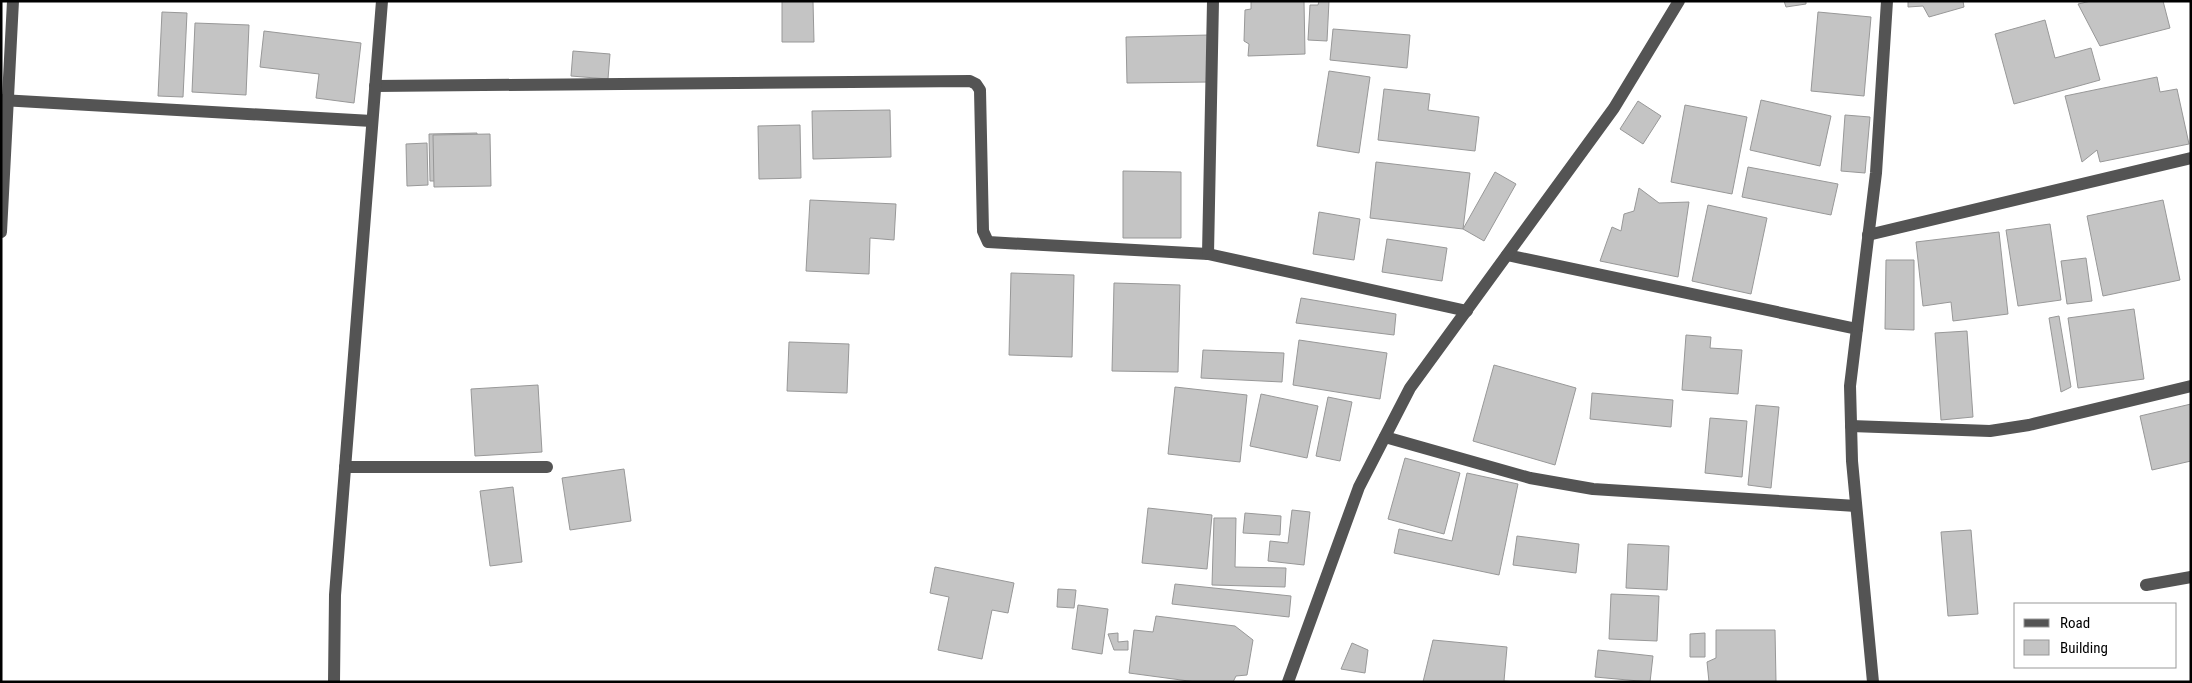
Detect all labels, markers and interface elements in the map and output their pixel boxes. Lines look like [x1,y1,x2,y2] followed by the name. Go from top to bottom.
[2014,603,2177,668] legend
[2060,614,2090,632] text: Road
[2060,639,2108,657] text: Building

